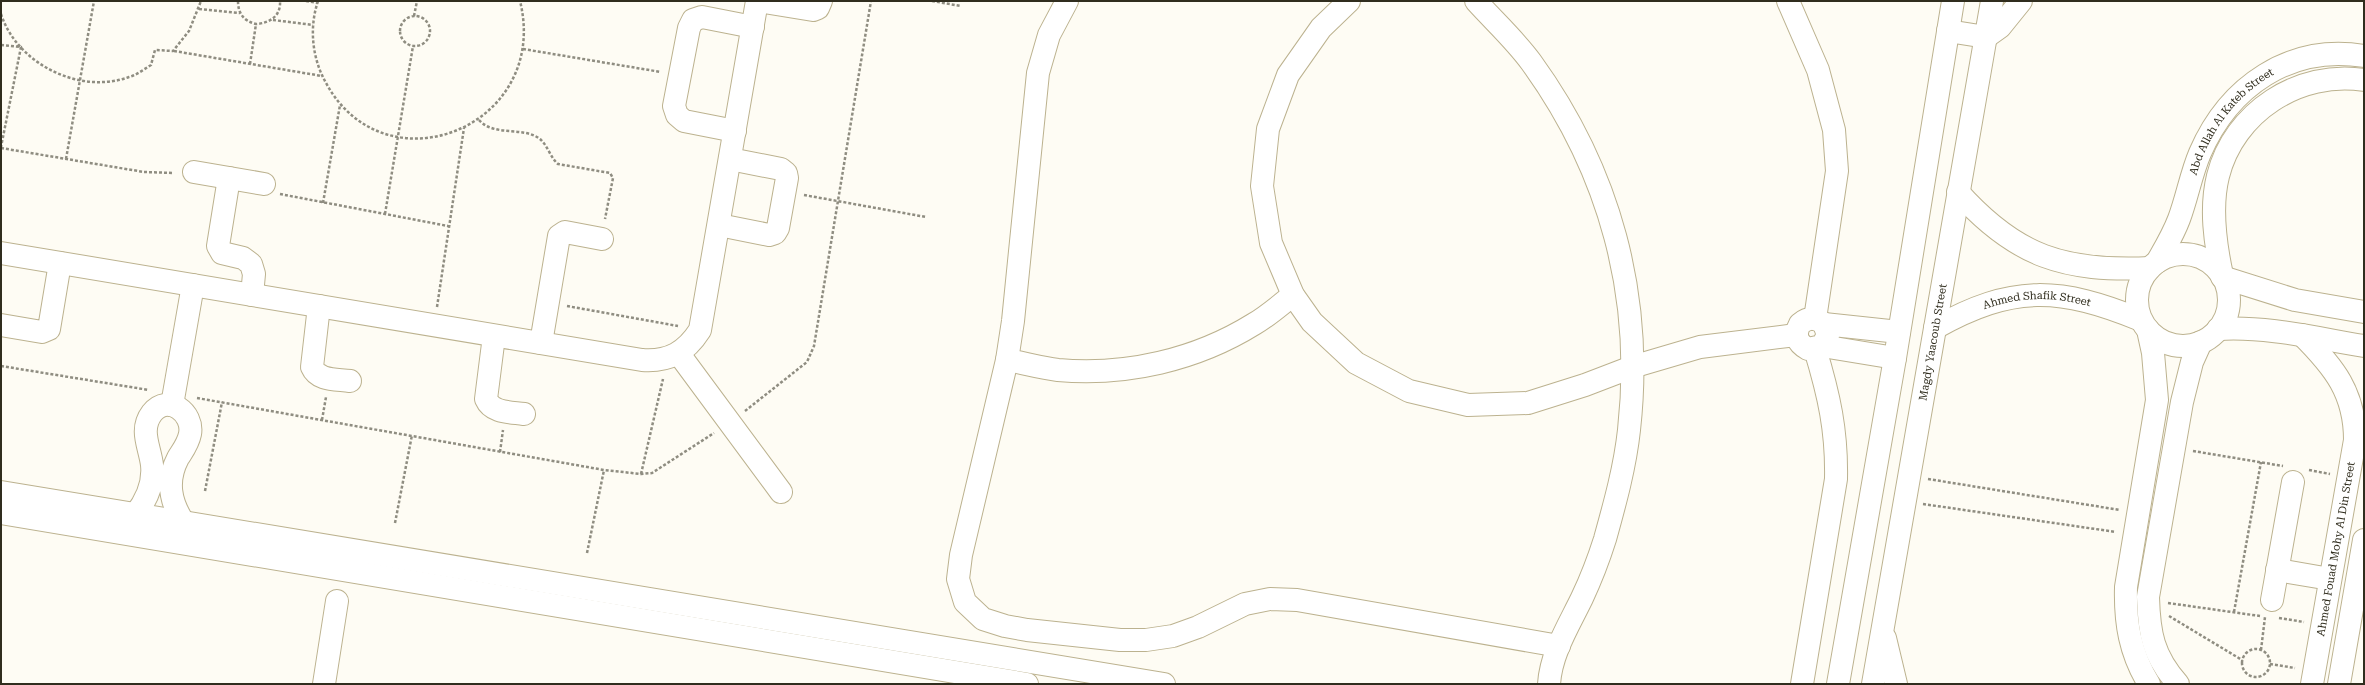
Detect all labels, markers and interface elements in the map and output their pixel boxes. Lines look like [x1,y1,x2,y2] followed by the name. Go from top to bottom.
[2186,65,2276,177] street label: Abd Allah Al Kateb Street
[1916,283,1949,402] street label: Magdy Yaacoub Street
[1981,289,2092,312] street label: Ahmed Shafik Street
[2314,461,2358,637] street label: Ahmed Fouad Mohy Al Din Street

